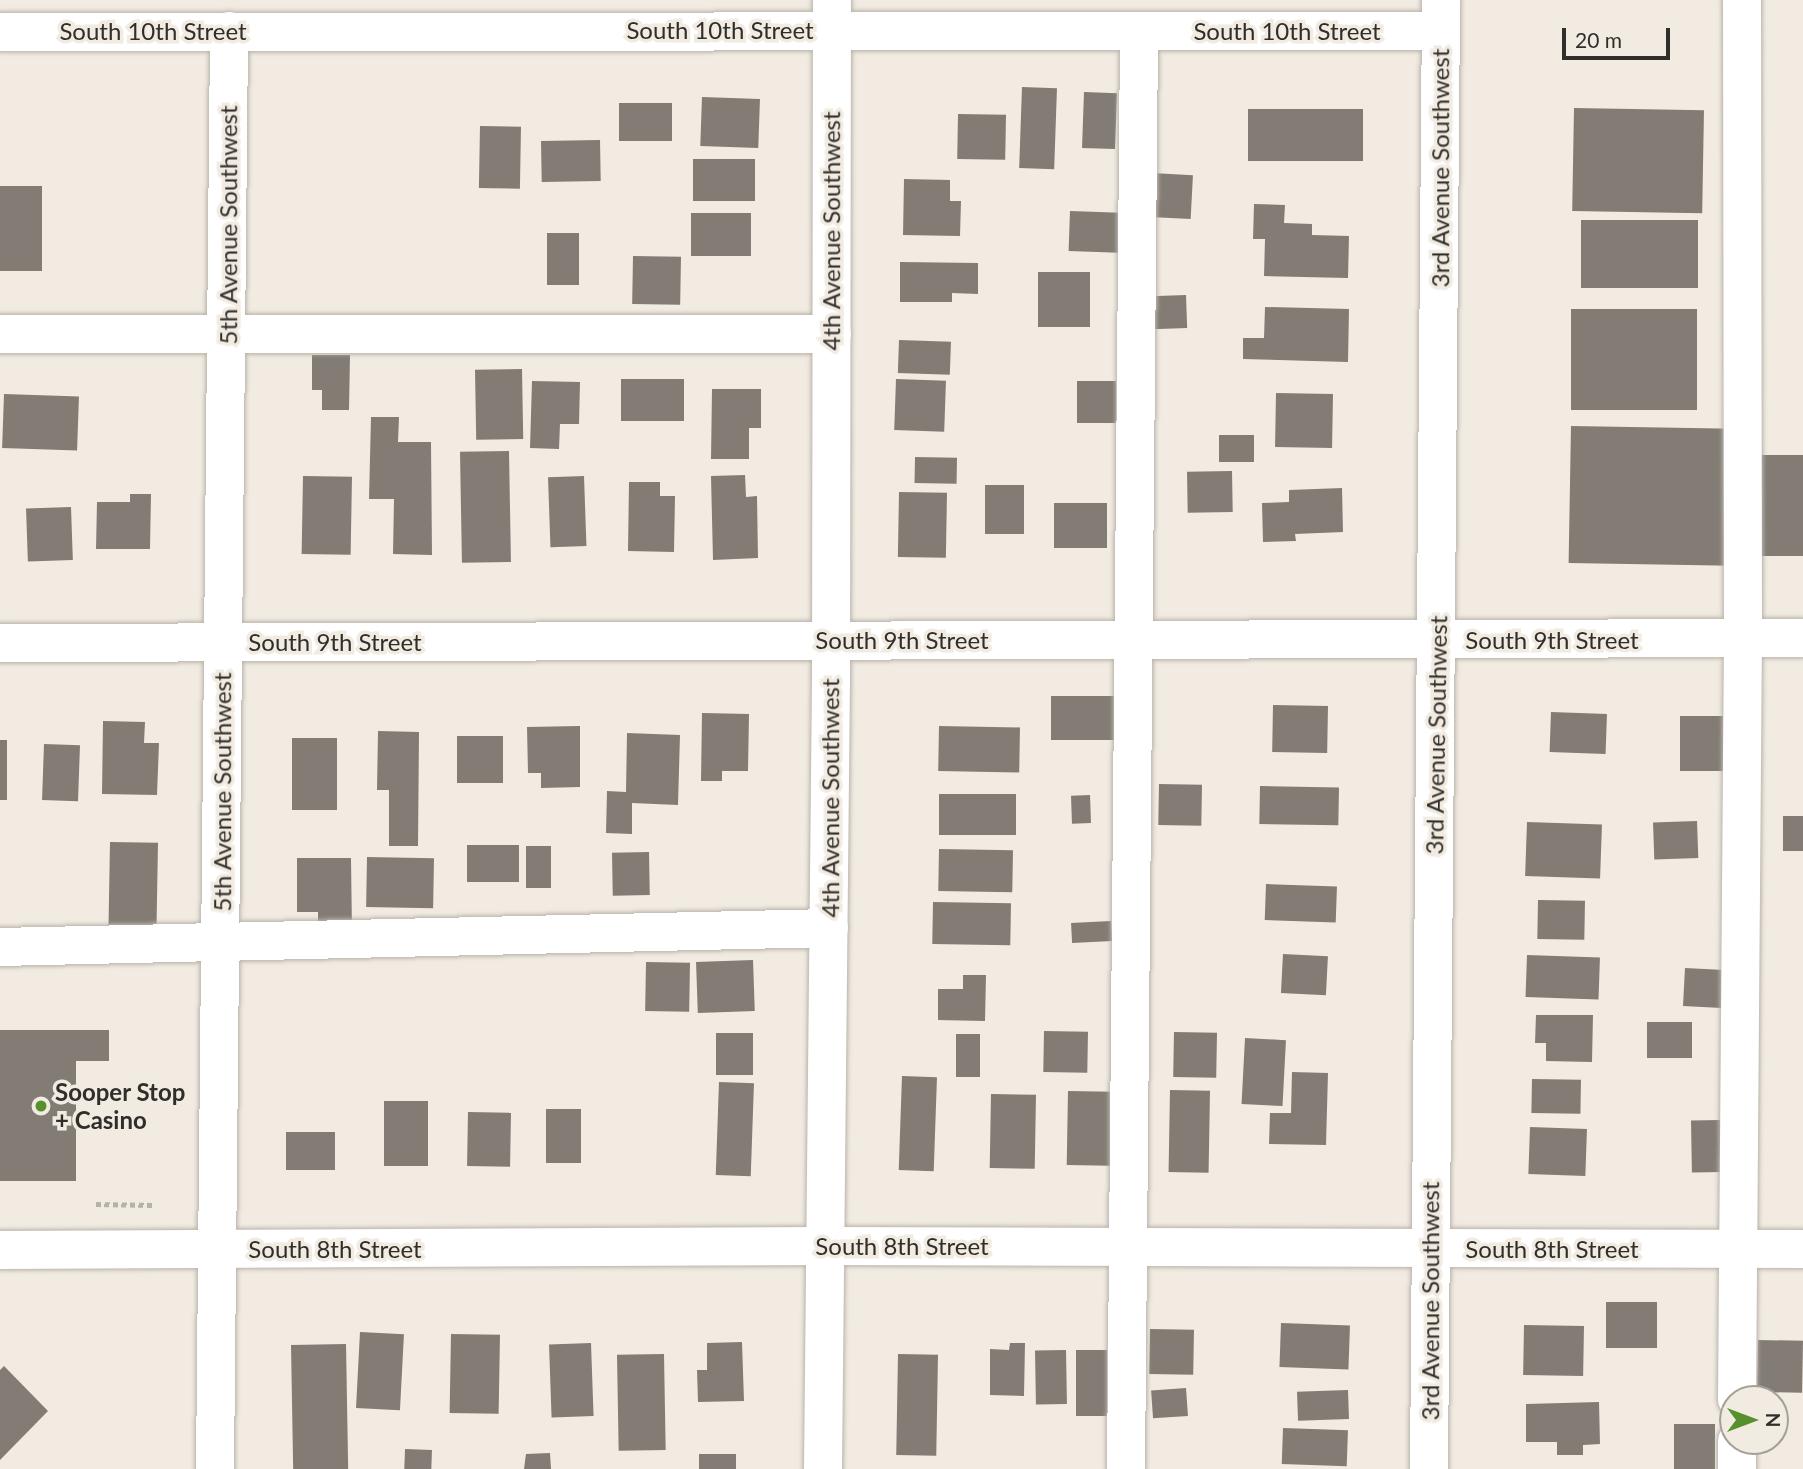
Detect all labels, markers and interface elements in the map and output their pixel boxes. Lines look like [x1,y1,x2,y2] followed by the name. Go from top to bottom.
[1565,14,1674,58] scale bar
[626,16,814,44] street label: South 10th Street
[59,17,247,45] street label: South 10th Street
[1193,17,1381,45] street label: South 10th Street
[1575,27,1622,52] text: 20 m
[1426,48,1454,288] street label: 3rd Avenue Southwest
[214,105,242,345] street label: 5th Avenue Southwest
[817,111,845,351] street label: 4th Avenue Southwest
[1420,615,1452,855] street label: 3rd Avenue Southwest
[815,626,989,654] street label: South 9th Street
[1465,626,1639,654] street label: South 9th Street
[248,628,422,656] street label: South 9th Street
[208,672,236,912] street label: 5th Avenue Southwest
[816,678,844,918] street label: 4th Avenue Southwest
[55,1078,186,1134] place label: Sooper Stop + Casino
[33,1098,49,1114] marker: Sooper Stop + Casino
[1416,1181,1444,1421] street label: 3rd Avenue Southwest
[815,1232,989,1260] street label: South 8th Street
[248,1235,422,1263] street label: South 8th Street
[1465,1235,1639,1263] street label: South 8th Street
[1719,1385,1789,1455] north arrow
[1762,1413,1785,1427] text: N

